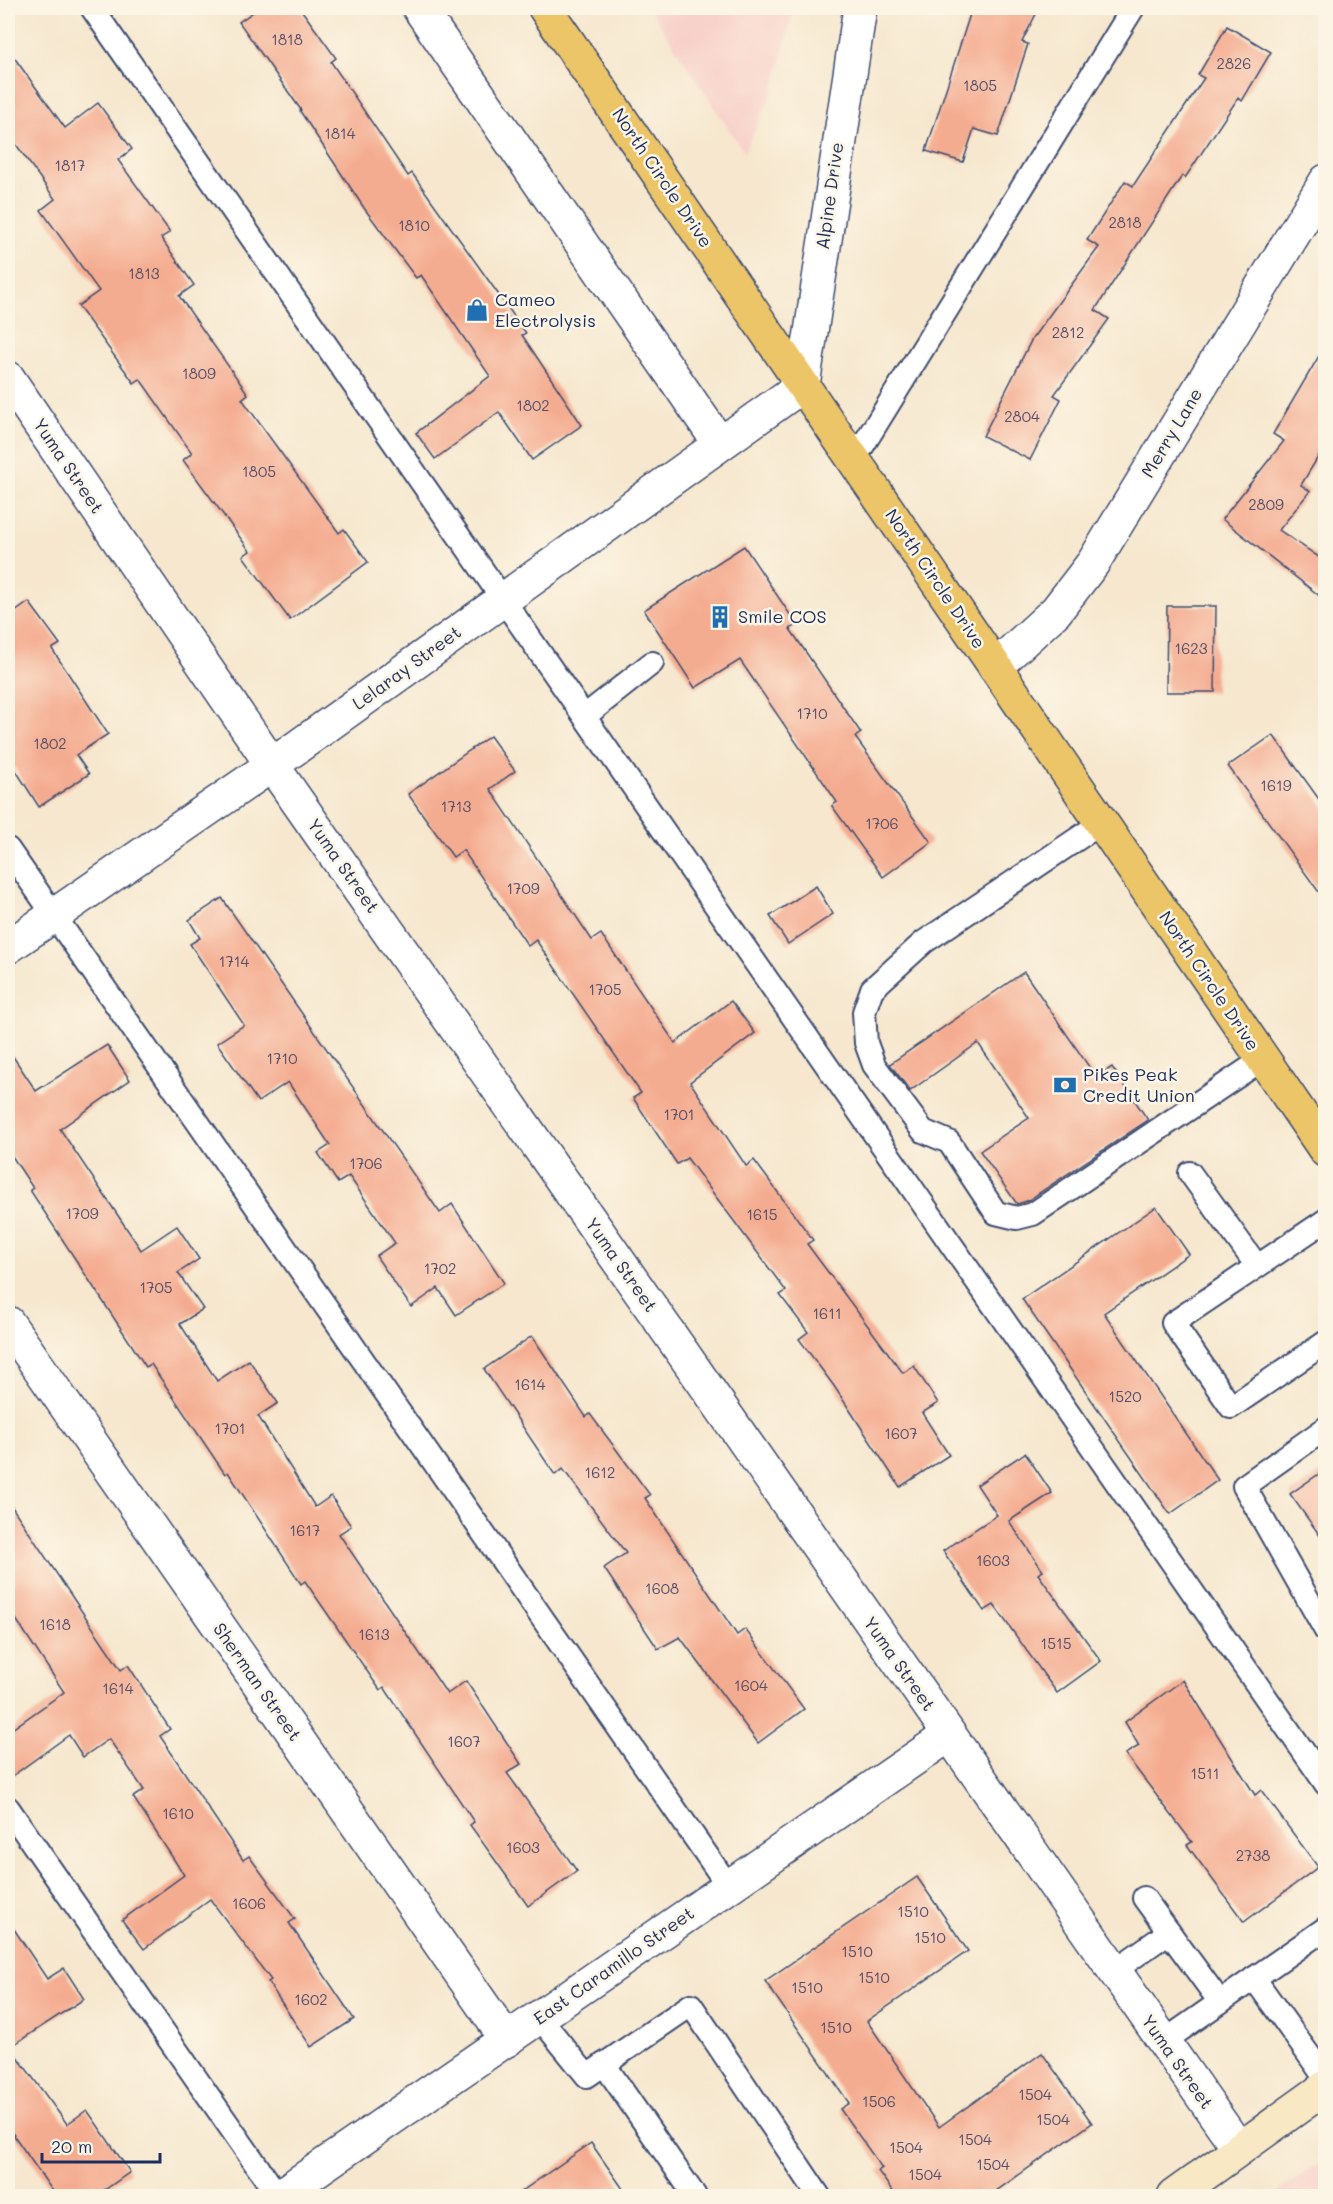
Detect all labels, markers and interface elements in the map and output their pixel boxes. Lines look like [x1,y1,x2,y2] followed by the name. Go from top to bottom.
[271,29,303,49] house number: 1818
[1217,53,1251,73] house number: 2826
[963,75,997,95] house number: 1805
[607,103,719,252] street label: North Circle Drive
[324,123,356,143] house number: 1814
[810,141,848,251] street label: Alpine Drive
[55,155,85,175] house number: 1817
[1108,212,1142,232] house number: 2818
[398,215,430,235] house number: 1810
[128,263,160,283] house number: 1813
[495,287,596,332] place label: Cameo Electrolysis
[464,297,490,323] shop icon: Cameo Electrolysis
[1052,322,1084,342] house number: 2812
[182,363,216,383] house number: 1809
[1135,383,1207,482] street label: Merry Lane
[516,395,550,415] house number: 1802
[1004,406,1040,426] house number: 2804
[28,413,110,518] street label: Yuma Street
[242,461,276,481] house number: 1805
[1248,494,1284,514] house number: 2809
[880,504,992,653] street label: North Circle Drive
[707,604,733,630] building icon: Smile COS
[738,604,827,628] place label: Smile COS
[347,620,466,715] street label: Lelaray Street
[1175,638,1208,658] house number: 1623
[796,703,828,723] house number: 1710
[33,733,67,753] house number: 1802
[1260,775,1292,795] house number: 1619
[441,796,471,816] house number: 1713
[302,813,385,917] street label: Yuma Street
[865,813,899,833] house number: 1706
[506,878,540,898] house number: 1709
[1154,906,1266,1055] street label: North Circle Drive
[219,951,249,971] house number: 1714
[588,979,622,999] house number: 1705
[266,1048,298,1068] house number: 1710
[1083,1062,1195,1107] place label: Pikes Peak Credit Union
[1052,1072,1078,1098] bank icon: Pikes Peak Credit Union
[663,1104,695,1124] house number: 1701
[349,1153,383,1173] house number: 1706
[65,1203,99,1223] house number: 1709
[746,1204,778,1224] house number: 1615
[580,1212,663,1316] street label: Yuma Street
[424,1258,456,1278] house number: 1702
[139,1277,173,1297] house number: 1705
[812,1303,842,1323] house number: 1611
[514,1374,546,1394] house number: 1614
[1108,1386,1142,1406] house number: 1520
[214,1418,246,1438] house number: 1701
[884,1423,918,1443] house number: 1607
[585,1462,615,1482] house number: 1612
[290,1520,320,1540] house number: 1617
[976,1550,1010,1570] house number: 1603
[645,1578,679,1598] house number: 1608
[858,1611,941,1715] street label: Yuma Street
[39,1614,71,1634] house number: 1618
[208,1618,308,1745] street label: Sherman Street
[358,1624,390,1644] house number: 1613
[1041,1633,1071,1653] house number: 1515
[734,1675,768,1695] house number: 1604
[102,1678,134,1698] house number: 1614
[447,1731,481,1751] house number: 1607
[1191,1763,1219,1783] house number: 1511
[162,1803,194,1823] house number: 1610
[506,1837,540,1857] house number: 1603
[1236,1845,1270,1865] house number: 2738
[232,1893,266,1913] house number: 1606
[528,1901,698,2030] street label: East Caramillo Street
[897,1901,929,1921] house number: 1510
[914,1927,946,1947] house number: 1510
[841,1941,873,1961] house number: 1510
[858,1967,890,1987] house number: 1510
[791,1977,823,1997] house number: 1510
[294,1989,328,2009] house number: 1602
[1136,2009,1219,2113] street label: Yuma Street
[820,2017,852,2037] house number: 1510
[1018,2084,1052,2104] house number: 1504
[862,2091,896,2111] house number: 1506
[1036,2109,1070,2129] house number: 1504
[42,2126,160,2164] scale bar
[958,2129,992,2149] house number: 1504
[51,2134,92,2158] text: 20 m
[889,2137,923,2157] house number: 1504
[976,2154,1010,2174] house number: 1504
[908,2164,942,2184] house number: 1504

